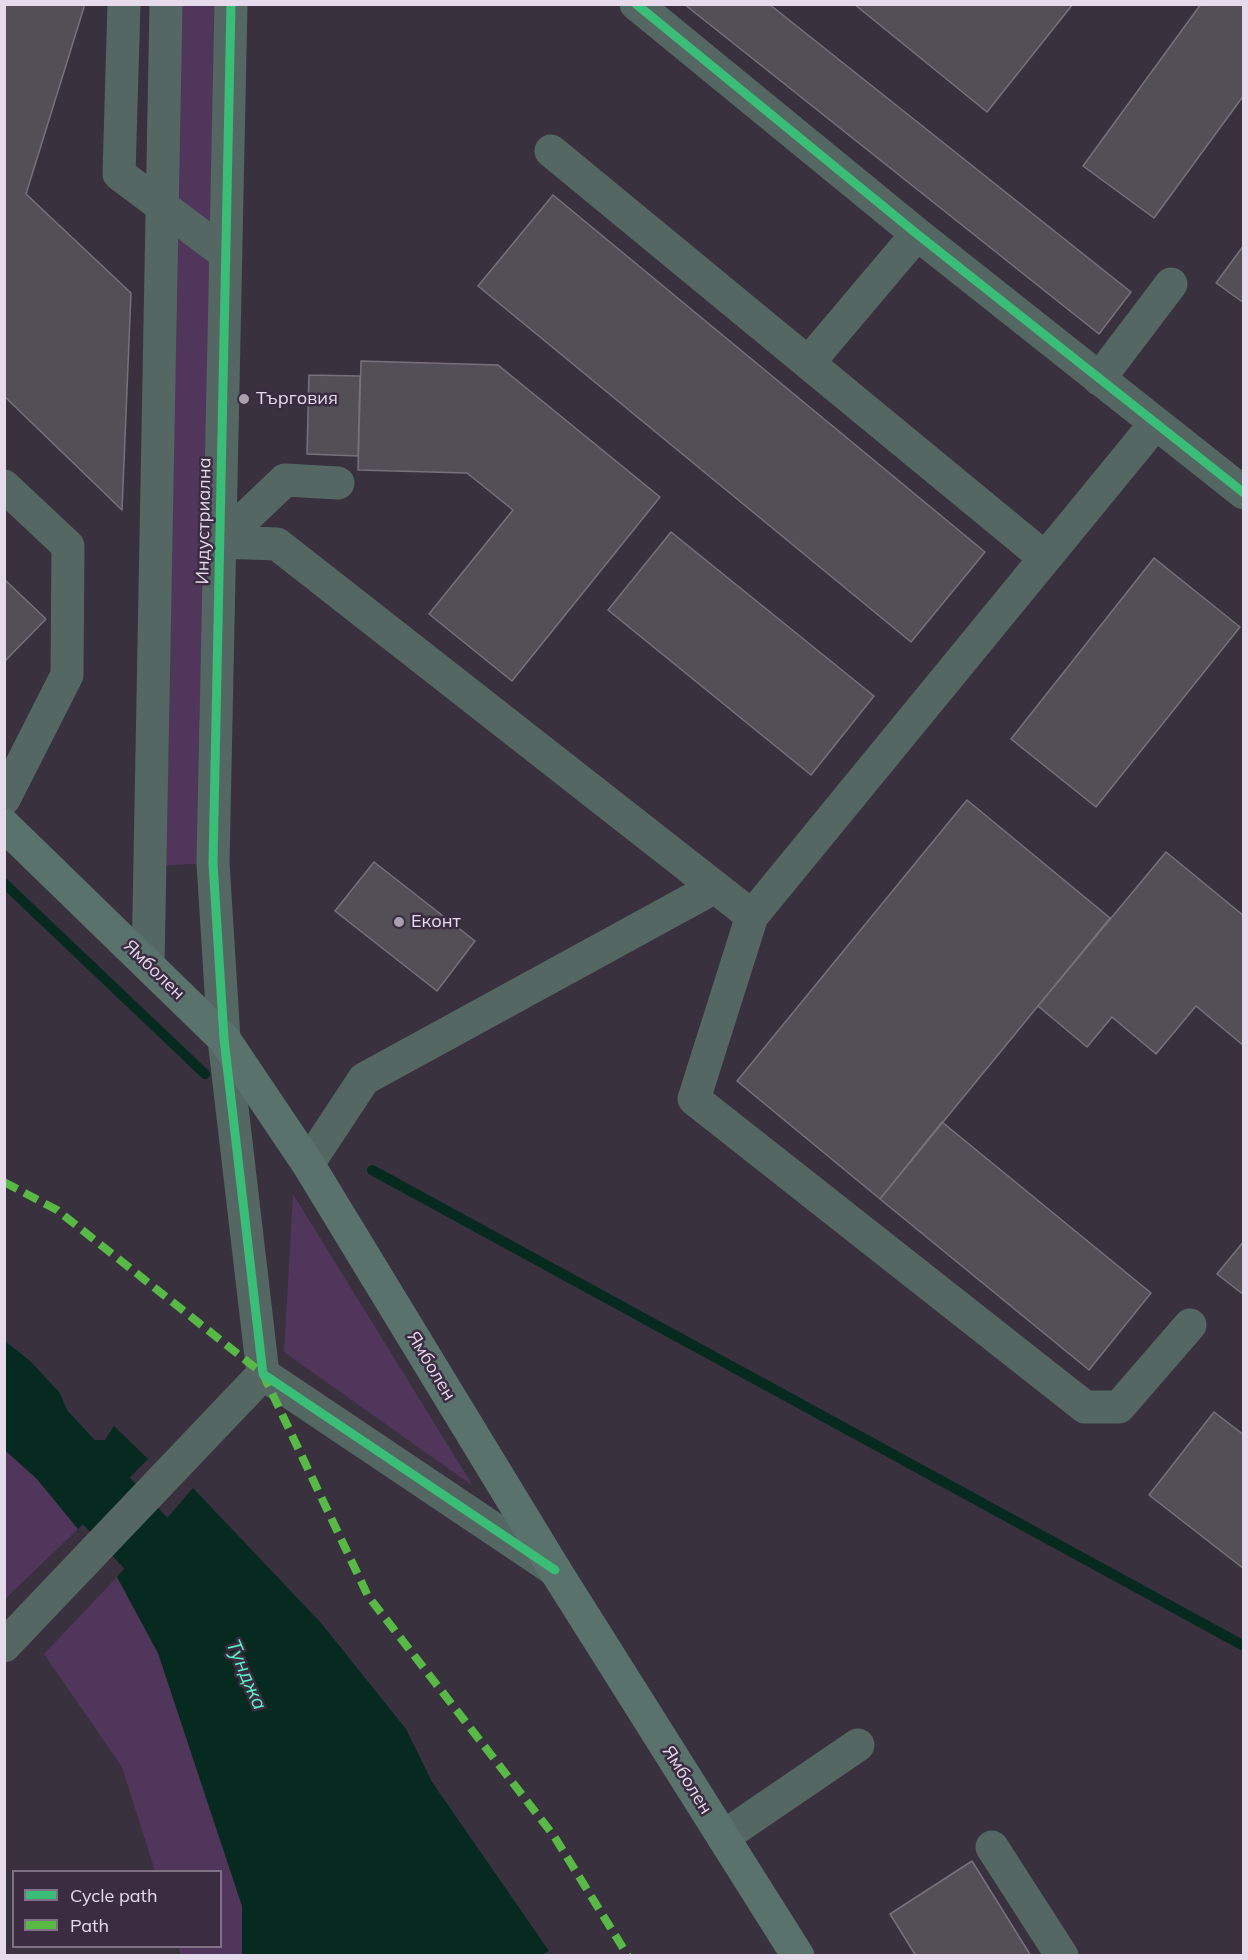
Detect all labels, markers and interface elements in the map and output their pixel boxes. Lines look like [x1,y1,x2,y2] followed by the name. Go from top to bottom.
[256,388,338,410] place label: Търговия
[237,392,251,406] marker: Търговия
[192,457,216,585] street label: Индустриална
[411,911,461,933] place label: Еконт
[392,915,406,929] marker: Еконт
[119,936,189,1004] street label: Ямболен
[402,1328,460,1404] street label: Ямболен
[221,1636,271,1714] water label: Тунджа
[658,1742,716,1818] street label: Ямболен
[12,1870,222,1948] legend
[70,1884,157,1907] text: Cycle path
[70,1914,109,1937] text: Path

